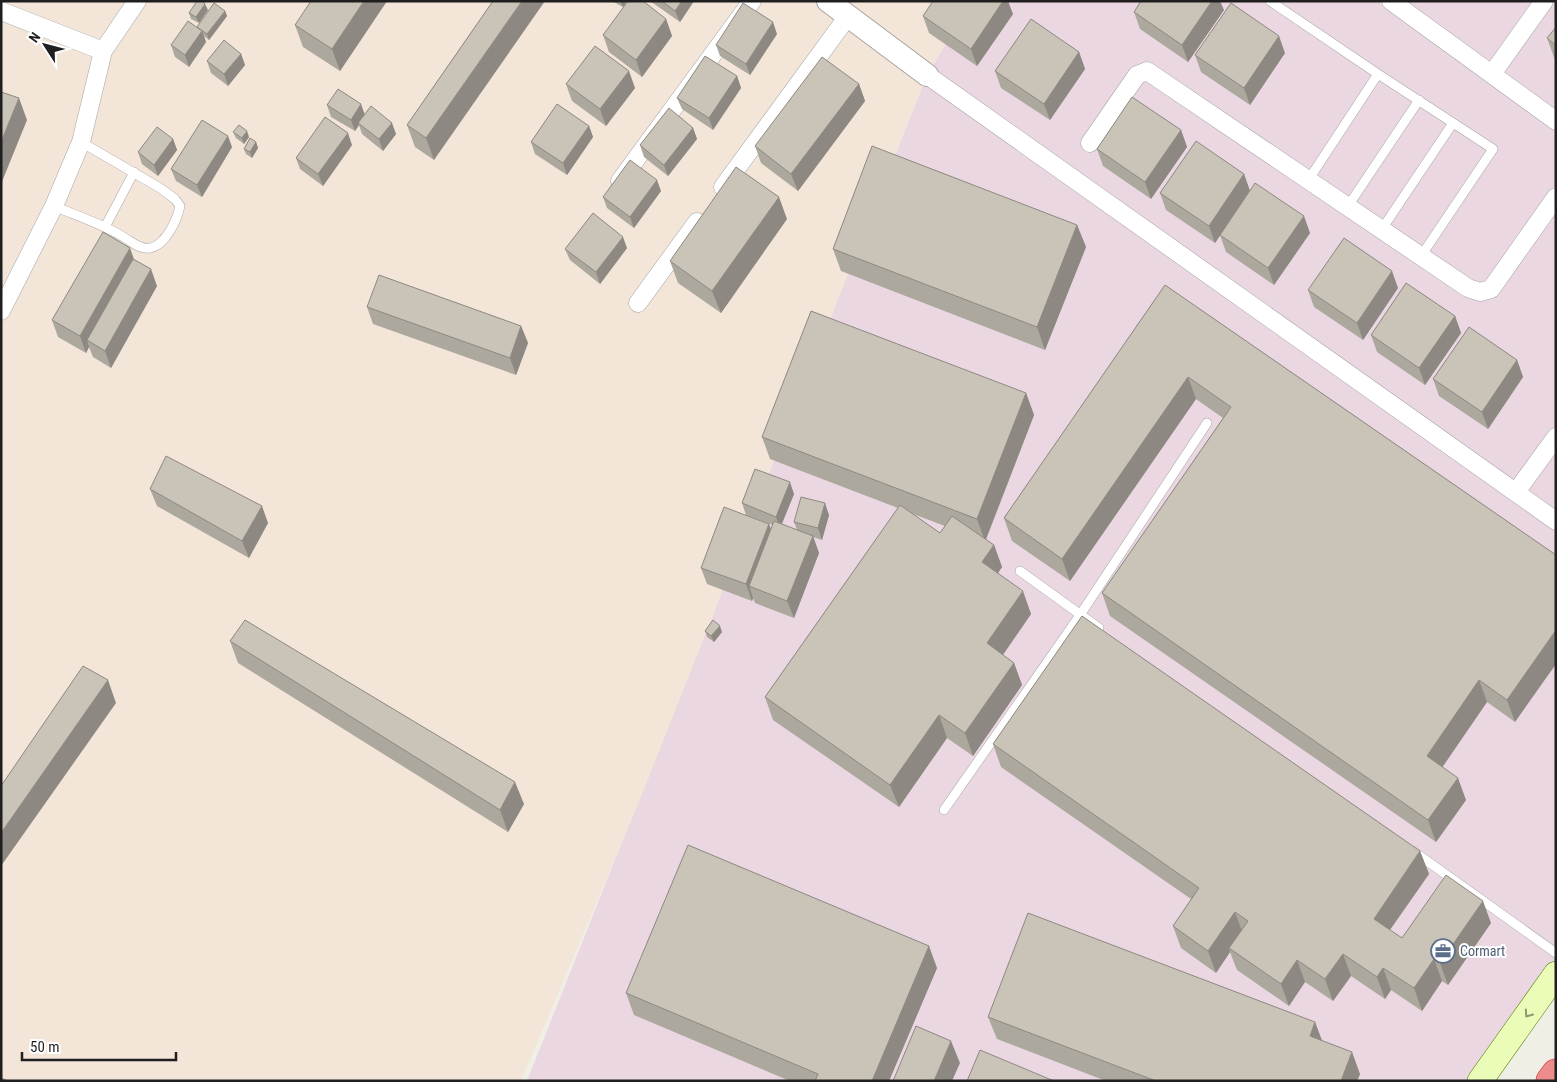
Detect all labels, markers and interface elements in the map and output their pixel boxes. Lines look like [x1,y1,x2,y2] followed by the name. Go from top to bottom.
[20,20,70,70] north arrow
[25,29,43,46] text: N
[1430,938,1456,964] office icon: Cormart
[1460,943,1505,959] place label: Cormart
[1525,1008,1534,1017] one-way arrow
[22,1030,176,1062] scale bar
[30,1038,60,1056] text: 50 m

